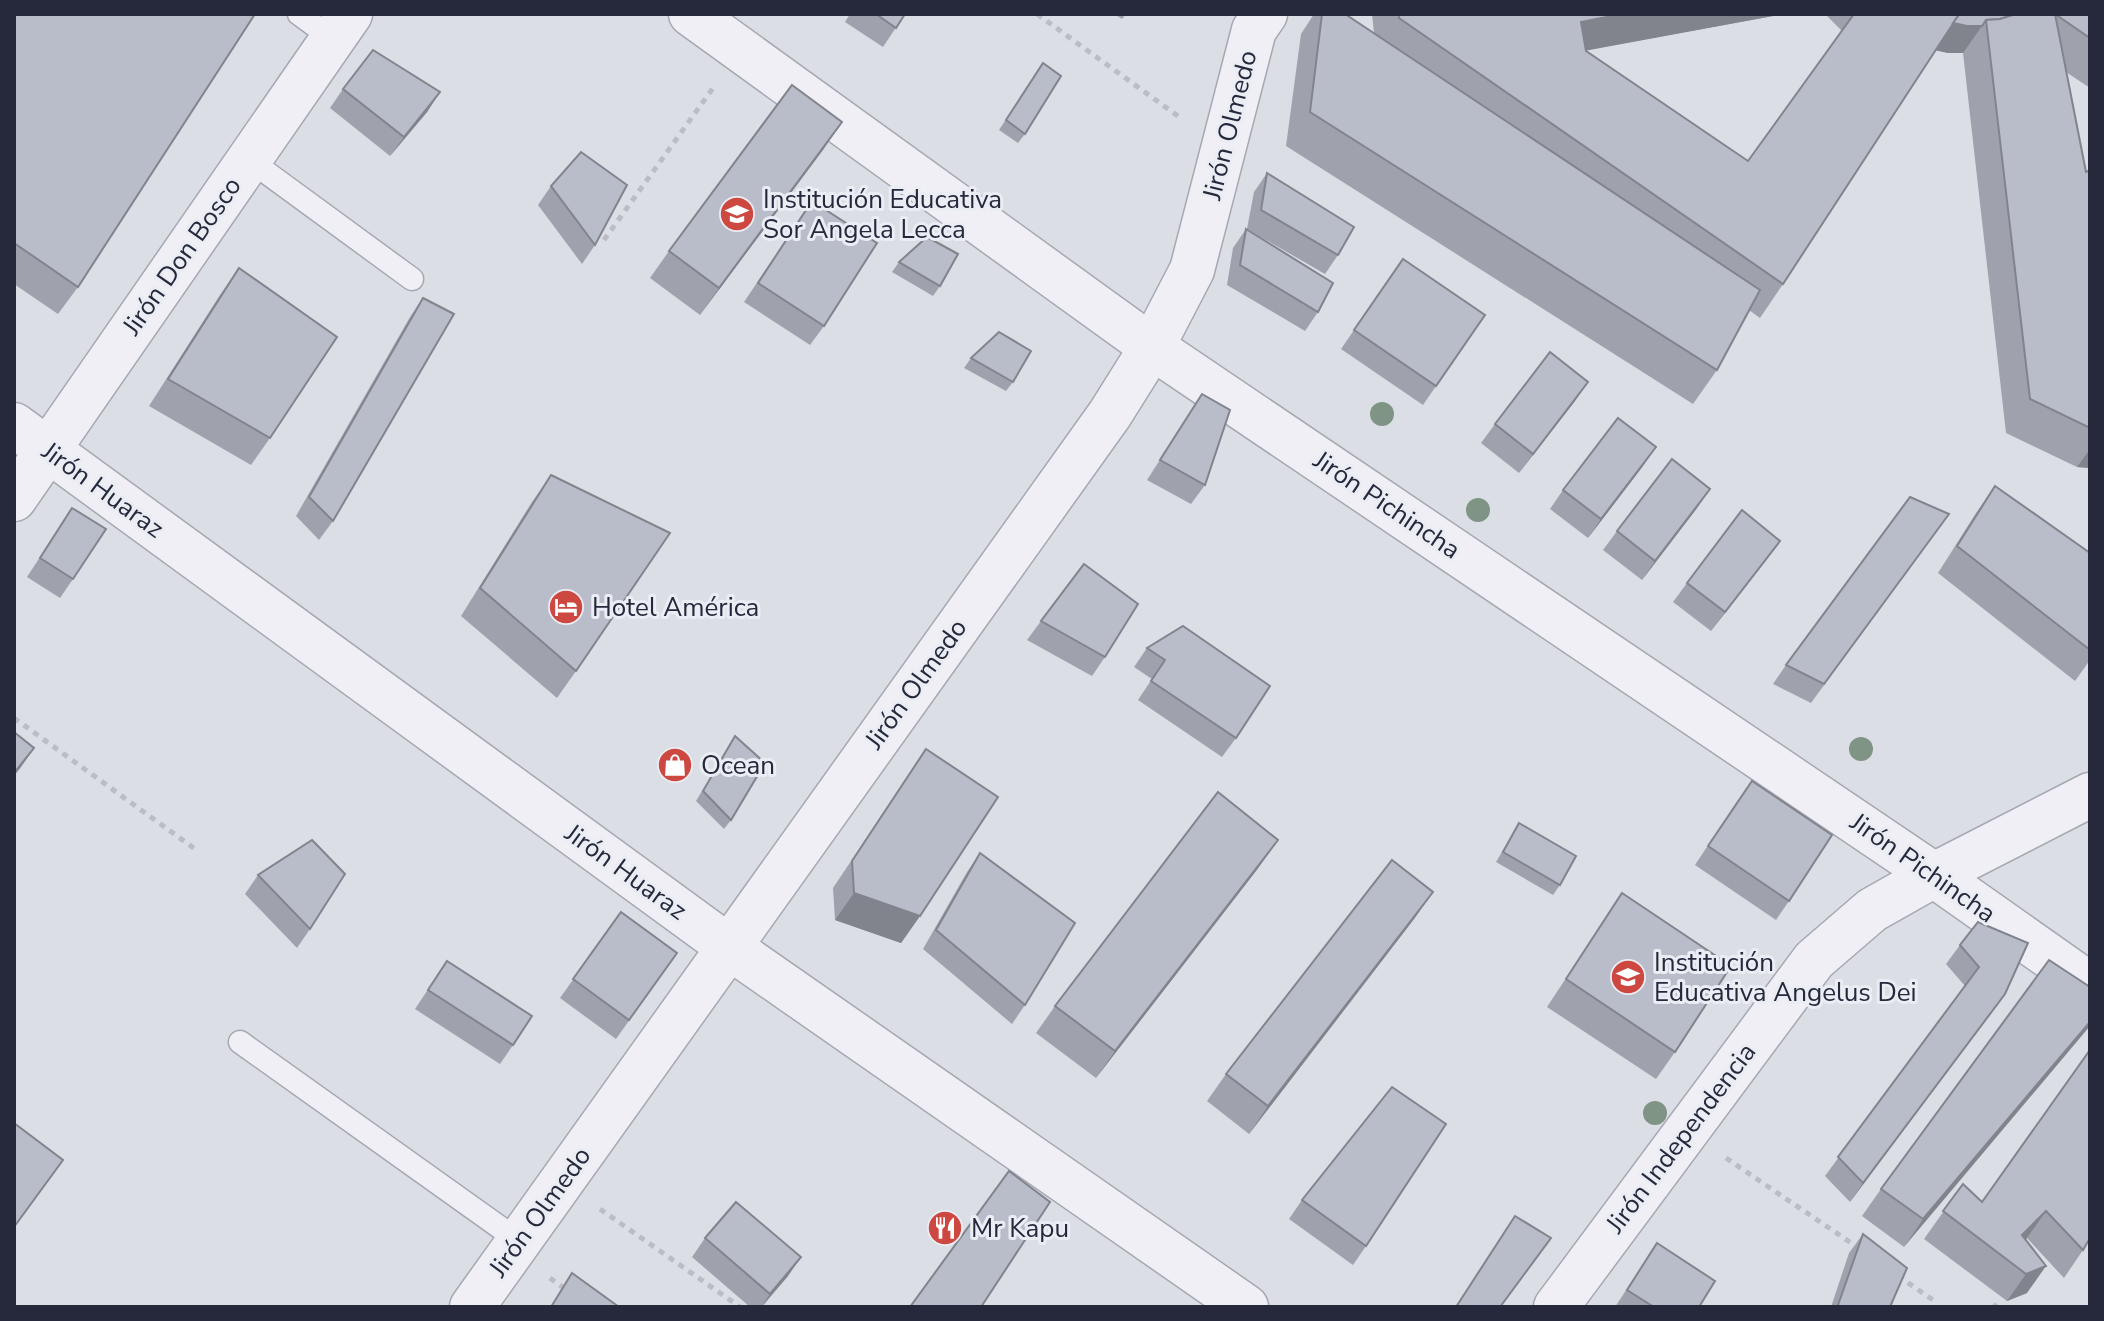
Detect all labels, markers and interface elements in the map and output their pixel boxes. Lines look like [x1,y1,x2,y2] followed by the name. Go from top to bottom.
[1194,47,1265,204] street label: Jirón Olmedo
[114,170,250,343] street label: Jirón Don Bosco
[763,182,1002,247] place label: Institución Educativa Sor Angela Lecca
[718,195,756,233] school or university icon: Institución Educativa Sor Angela Lecca
[34,433,171,546] street label: Jirón Huaraz
[1306,442,1467,567] street label: Jirón Pichincha
[547,588,585,626] hotel icon: Hotel América
[592,590,759,625] place label: Hotel América
[856,612,975,757] street label: Jirón Olmedo
[656,746,694,784] shop icon: Ocean
[701,748,775,783] place label: Ocean
[1842,804,2003,931] street label: Jirón Pichincha
[557,815,694,928] street label: Jirón Huaraz
[1654,945,1917,1010] place label: Institución Educativa Angelus Dei
[1609,958,1647,996] school or university icon: Institución Educativa Angelus Dei
[1597,1036,1764,1241] street label: Jirón Independencia
[480,1140,599,1285] street label: Jirón Olmedo
[926,1209,964,1247] restaurant icon: Mr Kapu
[971,1211,1069,1246] place label: Mr Kapu

